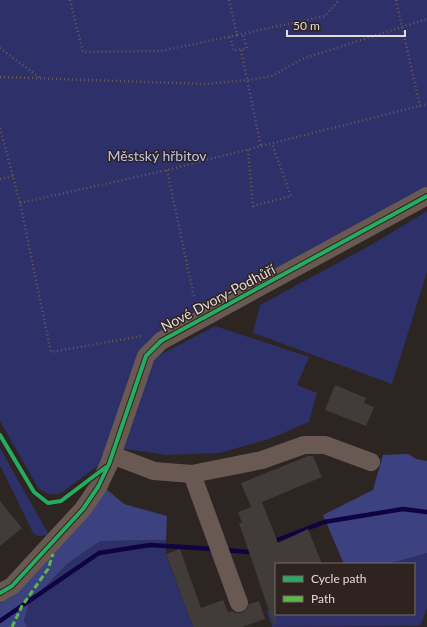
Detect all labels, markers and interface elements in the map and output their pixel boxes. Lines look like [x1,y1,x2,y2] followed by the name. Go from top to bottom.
[287,12,405,38] scale bar
[293,18,320,33] text: 50 m
[108,147,207,164] park label: Městský hřbitov
[158,260,278,335] street label: Nové Dvory-Podhůří
[275,563,415,615] legend
[311,571,366,586] text: Cycle path
[311,591,335,606] text: Path

